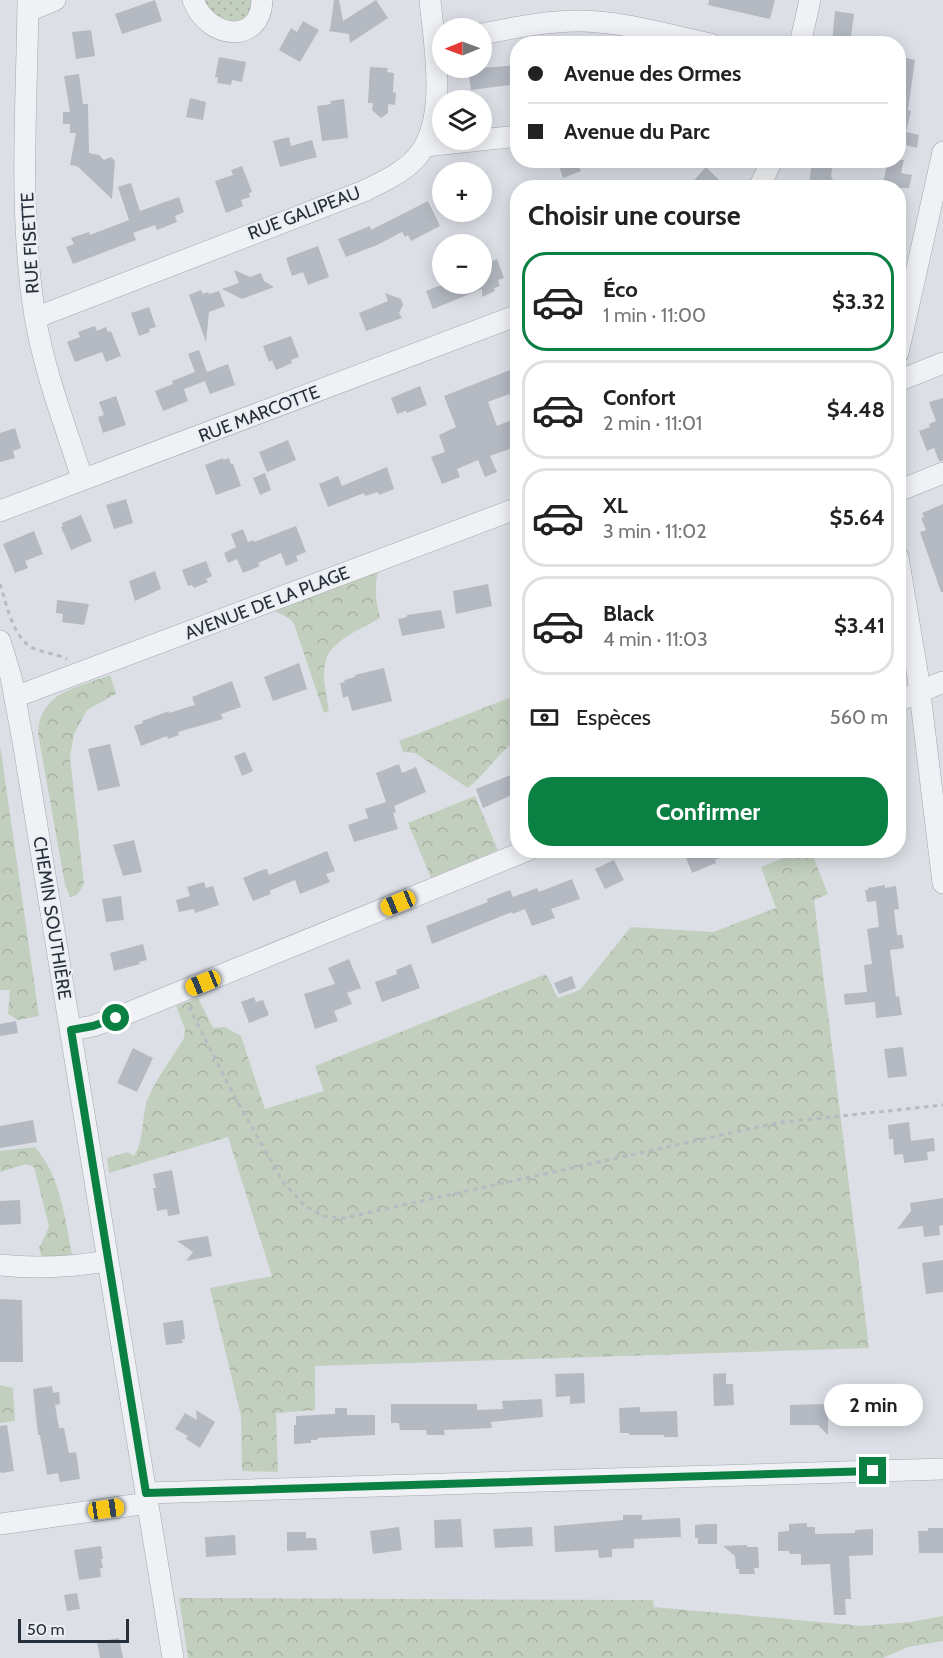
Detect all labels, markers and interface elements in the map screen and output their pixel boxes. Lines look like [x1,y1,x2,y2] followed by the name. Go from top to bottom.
[432,18,492,78] north arrow
[432,18,492,294] map controls
[564,60,741,87] text: Avenue des Ormes
[432,90,492,150] button: layers
[564,118,710,145] text: Avenue du Parc
[432,162,492,222] button: +
[245,181,363,245] street label: RUE GALIPEAU
[16,192,44,294] street label: RUE FISETTE
[528,199,741,232] text: Choisir une course
[432,234,492,294] button: −
[531,275,585,329] icon: car
[603,276,638,303] text: Éco
[832,288,885,315] text: $3.32
[603,303,706,327] text: 1 min · 11:00
[195,381,323,447] street label: RUE MARCOTTE
[531,383,585,437] icon: car
[603,384,676,411] text: Confort
[827,396,885,423] text: $4.48
[603,411,702,435] text: 2 min · 11:01
[531,491,585,545] icon: car
[603,492,628,519] text: XL
[830,504,885,531] text: $5.64
[603,519,707,543] text: 3 min · 11:02
[182,561,352,645] street label: AVENUE DE LA PLAGE
[531,599,585,653] icon: car
[603,600,654,627] text: Black
[834,612,885,639] text: $3.41
[603,627,708,651] text: 4 min · 11:03
[528,701,561,734] icon: cash
[576,704,651,731] text: Espèces
[830,705,888,729] text: 560 m
[528,777,888,846] button: Confirmer
[28,835,76,1001] street label: CHEMIN SOUTHIÈRE
[378,888,418,918] car
[183,968,223,998] car
[102,1004,129,1031] route start
[824,1384,922,1426] callout: 2 min
[849,1393,898,1417] text: 2 min
[859,1457,886,1484] route end
[87,1498,125,1520] car
[18,1616,129,1644] scale bar
[27,1620,64,1639] text: 50 m

